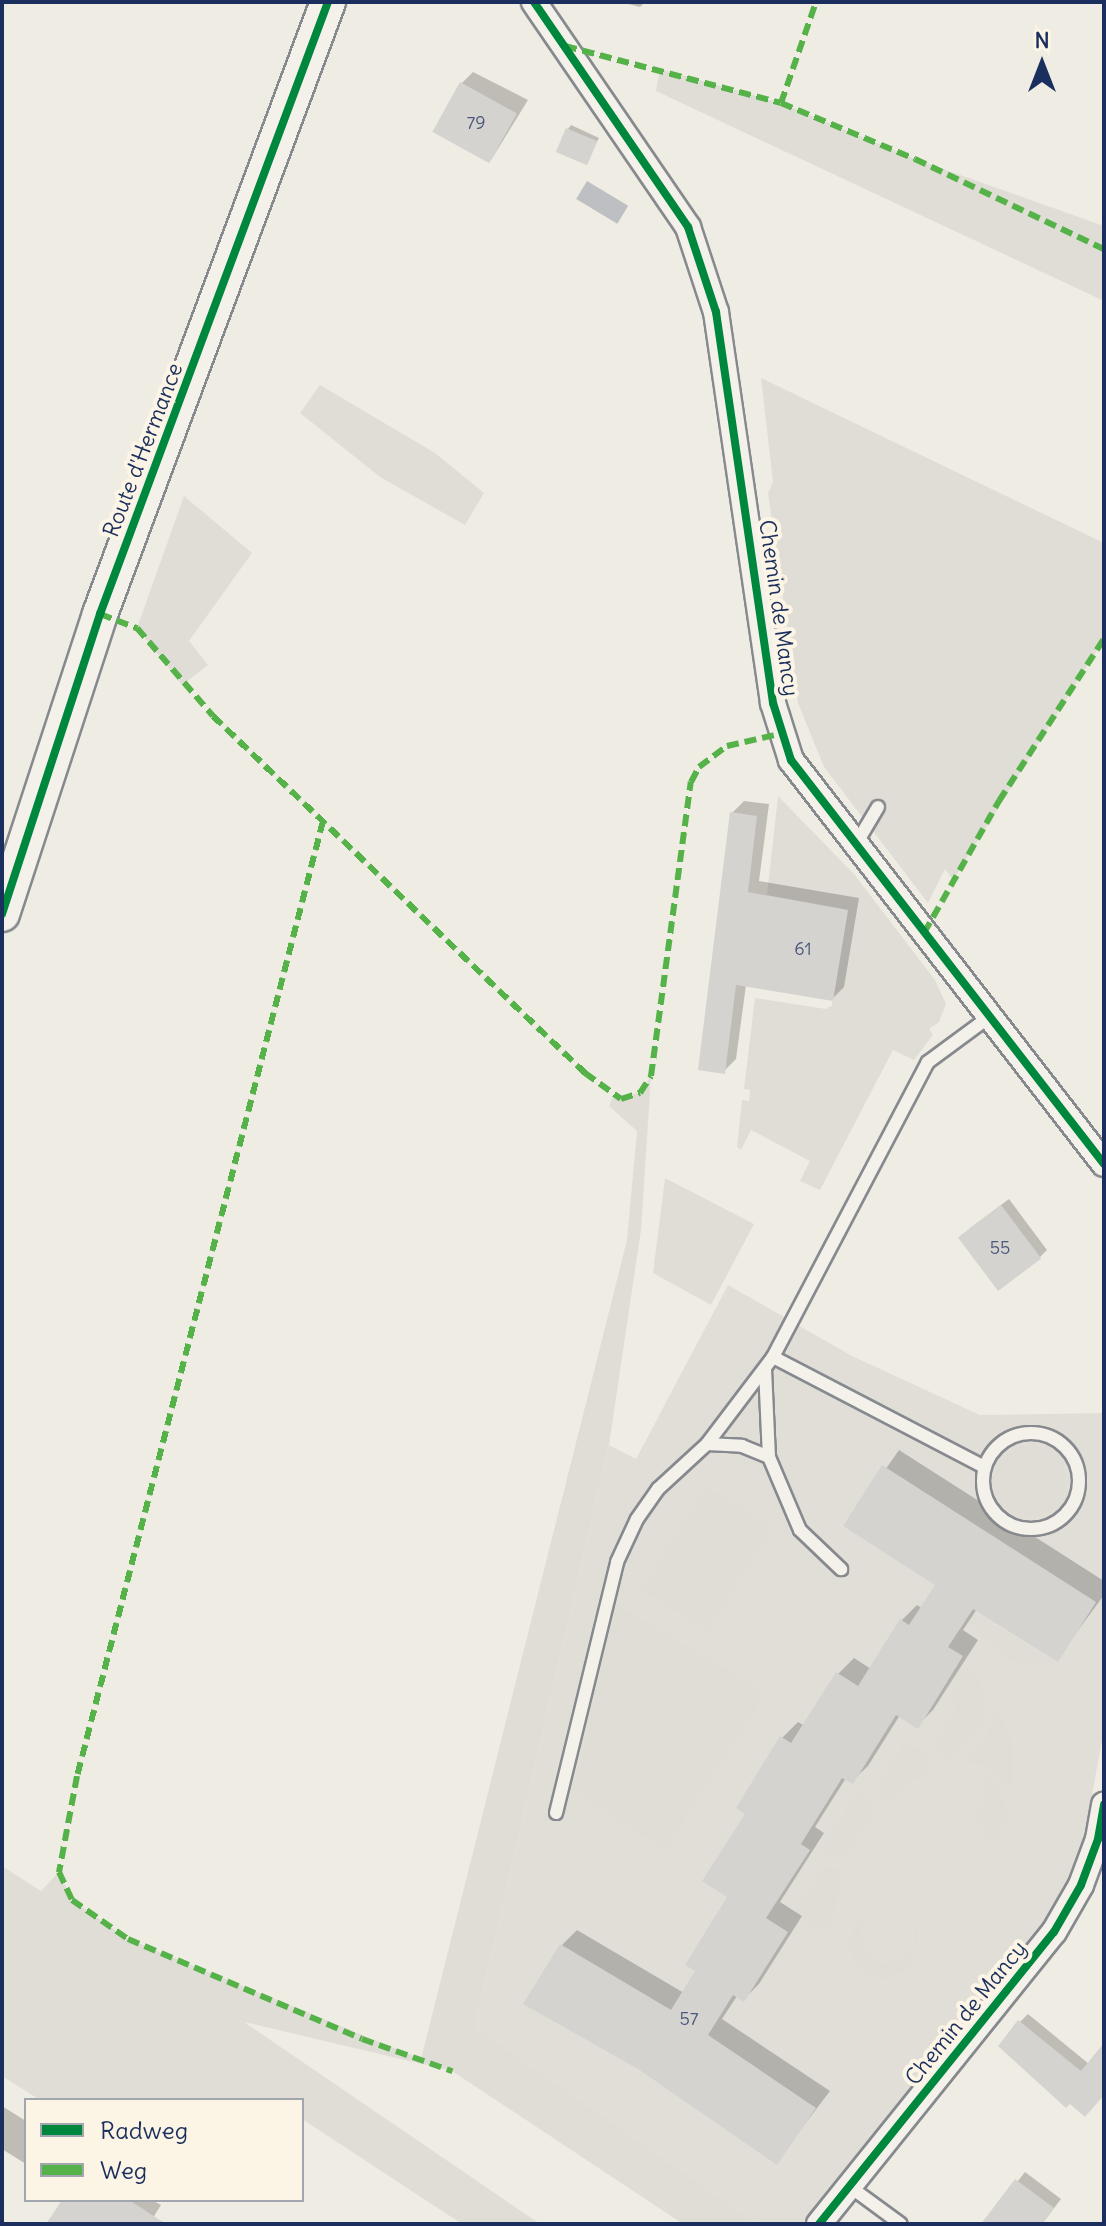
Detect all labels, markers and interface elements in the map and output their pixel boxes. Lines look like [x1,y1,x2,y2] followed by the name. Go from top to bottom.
[1002,24,1082,104] north arrow
[1034,26,1050,54] text: N
[466,112,486,134] house number: 79
[98,359,188,541] street label: Route d'Hermance
[754,518,804,698] street label: Chemin de Mancy
[794,938,812,960] house number: 61
[990,1237,1010,1259] house number: 55
[900,1936,1032,2090] street label: Chemin de Mancy
[679,2008,699,2030] house number: 57
[24,2098,304,2202] legend
[100,2115,188,2145] text: Radweg
[100,2155,147,2185] text: Weg

